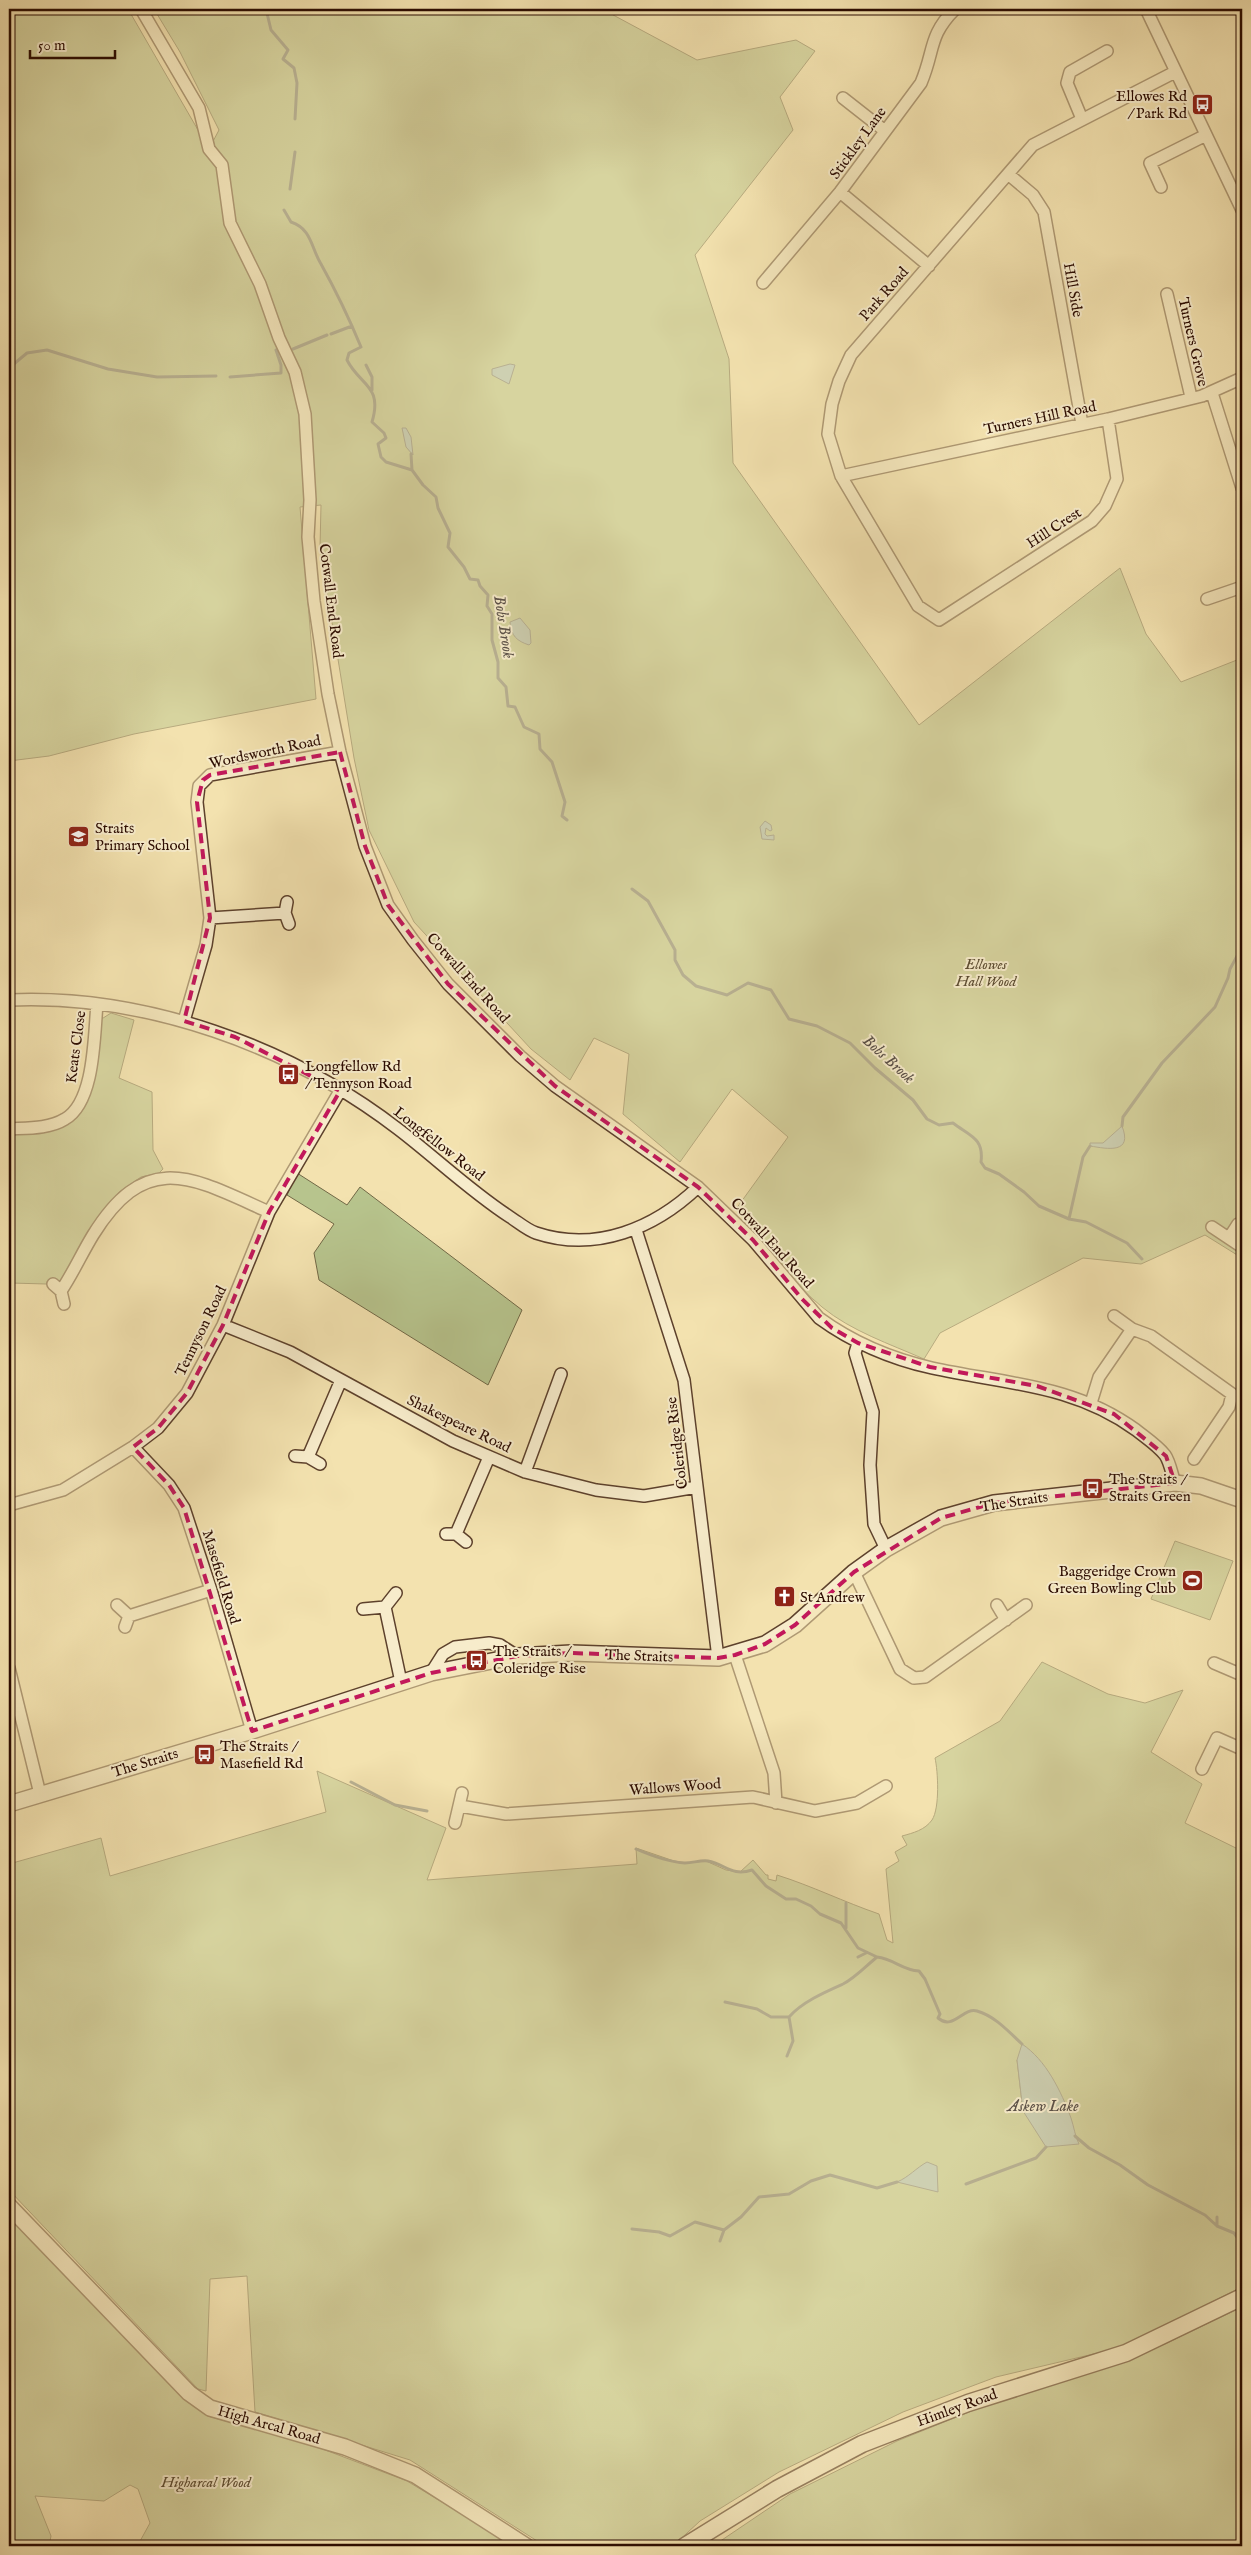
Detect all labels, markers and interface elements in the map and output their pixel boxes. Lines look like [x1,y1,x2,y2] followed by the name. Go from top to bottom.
[30,28,115,60] scale bar
[38,36,66,55] text: 50 m
[1116,87,1188,123] place label: Ellowes Rd / Park Rd
[1191,93,1215,117] bus stop icon: Ellowes Rd / Park Rd
[825,103,891,183] street label: Stickley Lane
[1059,261,1087,319] street label: Hill Side
[855,262,913,325] street label: Park Road
[1174,296,1212,388] street label: Turners Grove
[982,397,1099,439] street label: Turners Hill Road
[1023,503,1085,553] street label: Hill Crest
[315,543,348,660] street label: Cotwall End Road
[488,594,518,660] water label: Bobs Brook
[207,731,324,773] street label: Wordsworth Road
[95,819,191,855] place label: Straits Primary School
[67,825,91,849] school or university icon: Straits Primary School
[422,929,514,1028] street label: Cotwall End Road
[955,955,1017,991] park label: Ellowes Hall Wood
[62,1009,90,1084] street label: Keats Close
[858,1031,919,1089] water label: Bobs Brook
[305,1057,413,1093] place label: Longfellow Rd / Tennyson Road
[277,1063,301,1087] bus stop icon: Longfellow Rd / Tennyson Road
[390,1103,489,1186] street label: Longfellow Road
[726,1194,818,1293] street label: Cotwall End Road
[171,1282,232,1379] street label: Tennyson Road
[404,1391,515,1458] street label: Shakespeare Road
[662,1396,692,1490] street label: Coleridge Rise
[1109,1470,1191,1506] place label: The Straits / Straits Green
[1081,1476,1105,1500] bus stop icon: The Straits / Straits Green
[979,1487,1049,1517] street label: The Straits
[198,1528,245,1627] street label: Masefield Road
[1048,1562,1176,1598] place label: Baggeridge Crown Green Bowling Club
[1180,1568,1204,1592] sports icon: Baggeridge Crown Green Bowling Club
[772,1585,796,1609] church icon: St Andrew
[800,1588,866,1607] place label: St Andrew
[493,1642,586,1678] place label: The Straits / Coleridge Rise
[605,1645,673,1667] street label: The Straits
[465,1648,489,1672] bus stop icon: The Straits / Coleridge Rise
[220,1737,304,1773] place label: The Straits / Masefield Rd
[192,1743,216,1767] bus stop icon: The Straits / Masefield Rd
[110,1744,180,1782] street label: The Straits
[628,1774,723,1800] street label: Wallows Wood
[1005,2097,1079,2117] water label: Askew Lake
[914,2384,1001,2431] street label: Himley Road
[215,2401,324,2449] street label: High Arcal Road
[160,2473,252,2493] park label: Higharcal Wood

